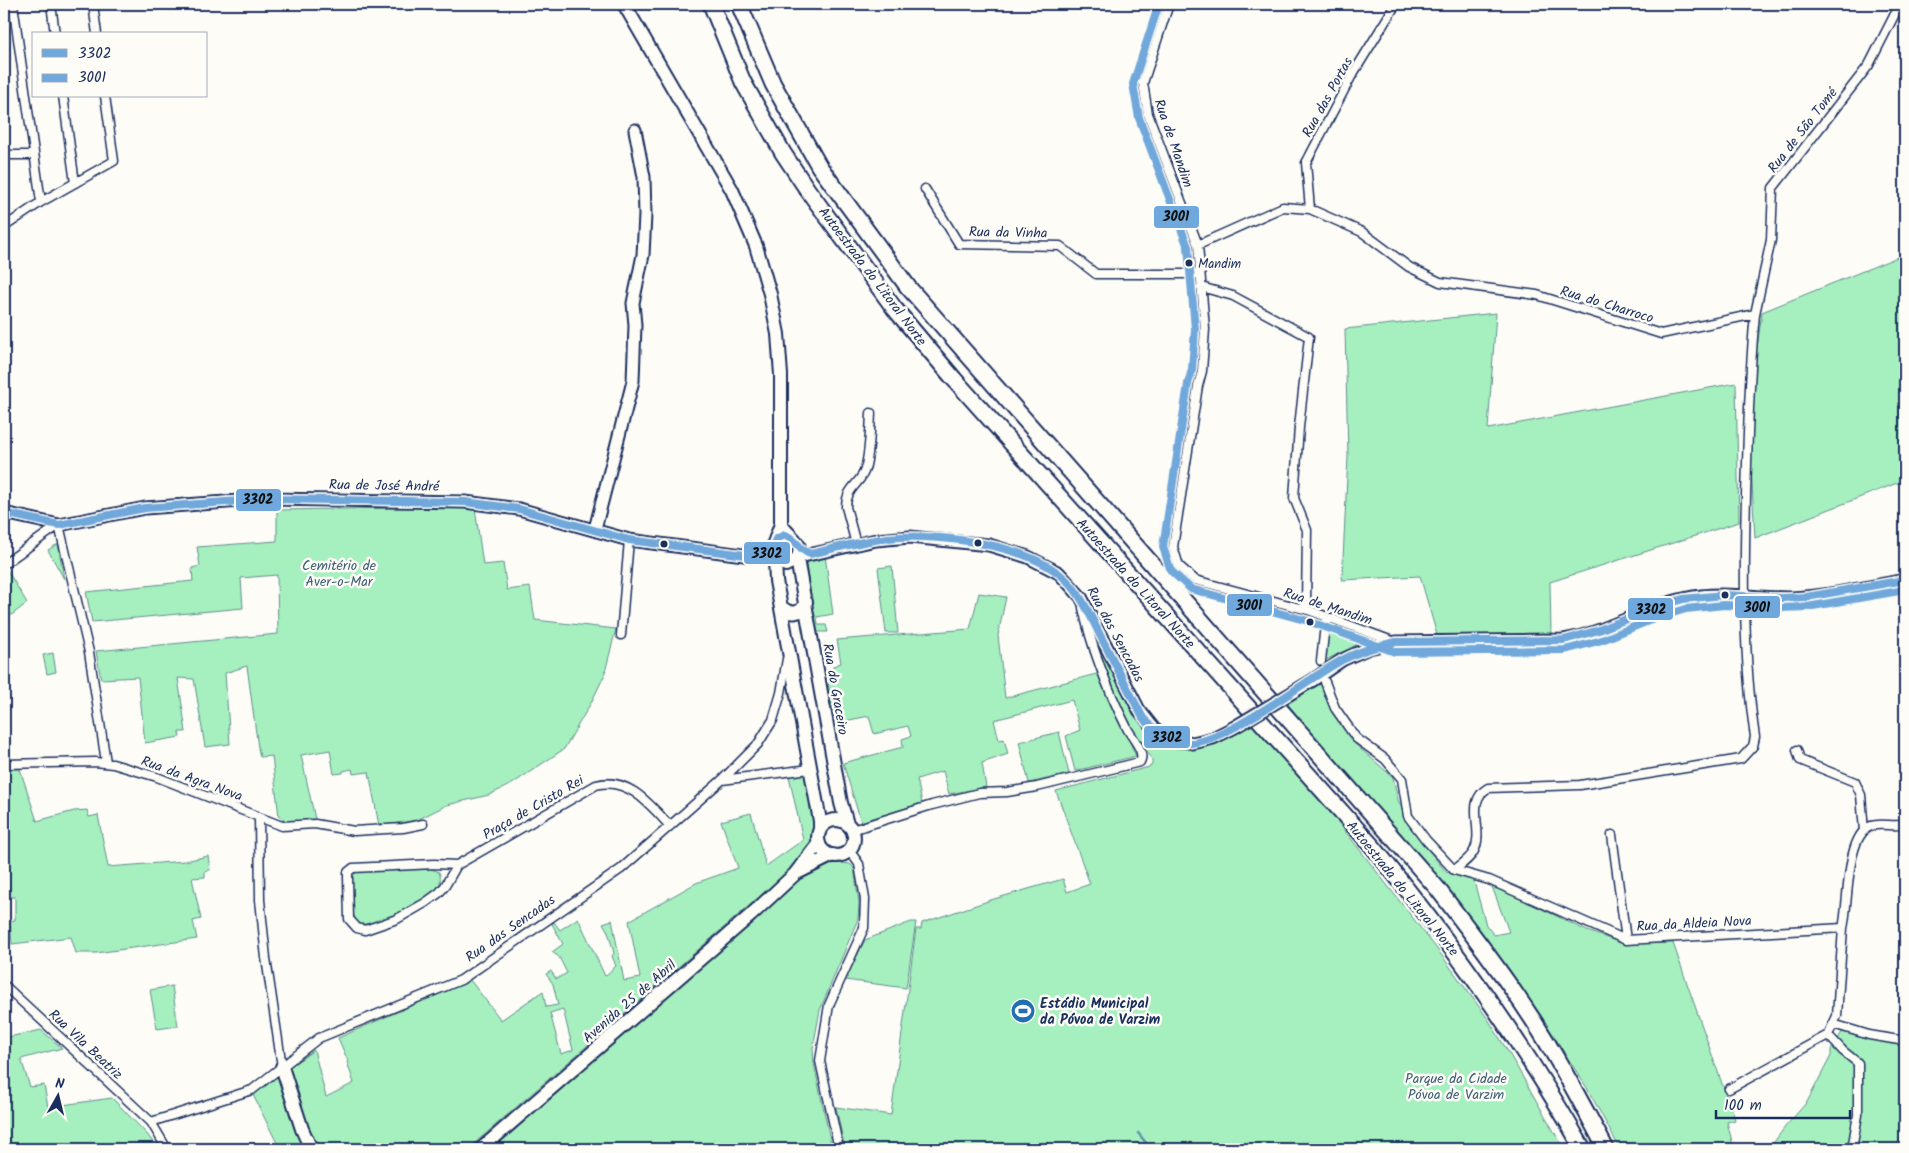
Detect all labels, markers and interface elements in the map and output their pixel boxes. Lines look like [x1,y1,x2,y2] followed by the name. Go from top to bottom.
[32,32,208,98] legend
[78,42,111,66] text: 3302
[1297,53,1359,142] street label: Rua das Portas
[78,66,107,90] text: 3001
[1762,83,1844,178] street label: Rua de São Tomé
[1148,96,1199,191] street label: Rua de Mandim
[813,202,932,351] street label: Autoestrada do Litoral Norte
[1153,205,1200,229] line badge: 3001
[1162,206,1190,228] text: 3001
[969,221,1047,245] street label: Rua da Vinha
[1198,254,1241,275] place label: Mandim
[1184,258,1194,268] marker: Mandim
[1557,280,1656,330] street label: Rua do Charroco
[329,474,440,498] street label: Rua de José André
[235,488,282,512] line badge: 3302
[242,489,273,511] text: 3302
[1070,513,1200,654] street label: Autoestrada do Litoral Norte
[973,538,983,548] unlabelled marker
[659,539,669,549] unlabelled marker
[743,541,791,565] line badge: 3302
[751,543,782,565] text: 3302
[302,555,377,593] park label: Cemitério de Aver-o-Mar
[1280,582,1375,632] street label: Rua de Mandim
[1081,583,1150,686] street label: Rua das Sencadas
[1720,590,1730,600] unlabelled marker
[1226,593,1273,617] line badge: 3001
[1235,595,1263,617] text: 3001
[1734,595,1781,619] line badge: 3001
[1627,597,1674,621] line badge: 3302
[1743,597,1771,619] text: 3001
[1635,599,1666,621] text: 3302
[1305,617,1315,627] unlabelled marker
[816,642,854,737] street label: Rua do Graceiro
[1143,725,1191,749] line badge: 3302
[1151,727,1182,749] text: 3302
[138,750,245,807] street label: Rua da Agra Nova
[479,770,589,846] street label: Praça de Cristo Rei
[1340,816,1464,962] street label: Autoestrada do Litoral Norte
[461,889,560,968] street label: Rua das Sencadas
[1636,910,1752,938] street label: Rua da Aldeia Nova
[578,954,682,1049] street label: Avenida 25 de Abril
[1040,993,1161,1031] place label: Estádio Municipal da Póvoa de Varzim
[1010,998,1036,1024] sports icon: Estádio Municipal da Póvoa de Varzim
[43,1004,127,1085] street label: Rua Vila Beatriz
[1405,1068,1508,1106] park label: Parque da Cidade Póvoa de Varzim
[32,1070,82,1120] north arrow
[54,1073,66,1096] text: N
[1716,1088,1850,1120] scale bar
[1724,1094,1762,1118] text: 100 m

